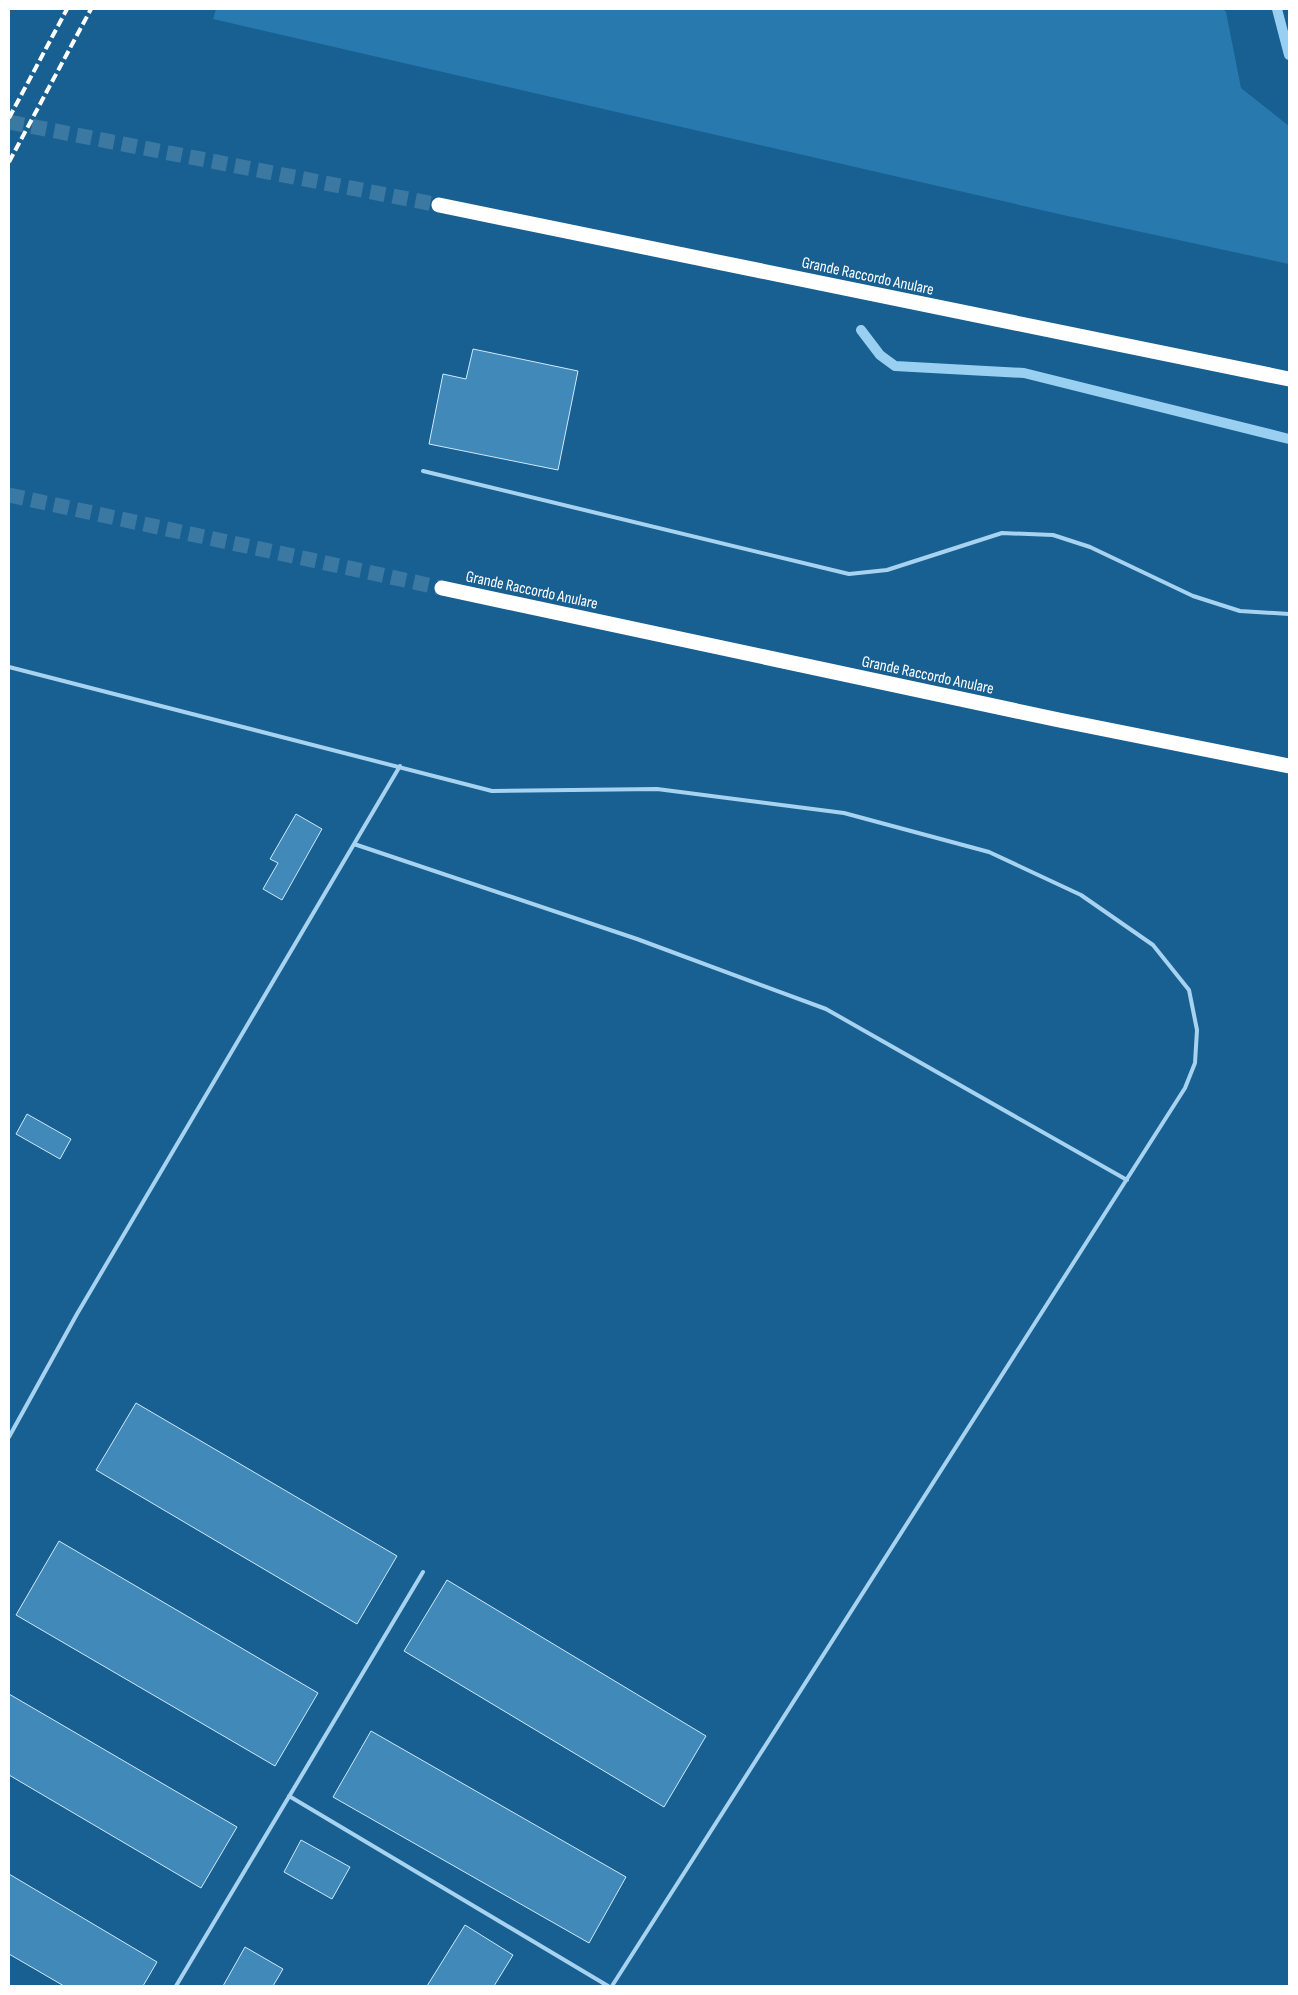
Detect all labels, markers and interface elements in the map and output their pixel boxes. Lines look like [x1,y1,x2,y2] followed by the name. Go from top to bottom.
[800,253,935,300] street label: Grande Raccordo Anulare
[464,567,599,614] street label: Grande Raccordo Anulare
[860,652,995,699] street label: Grande Raccordo Anulare

